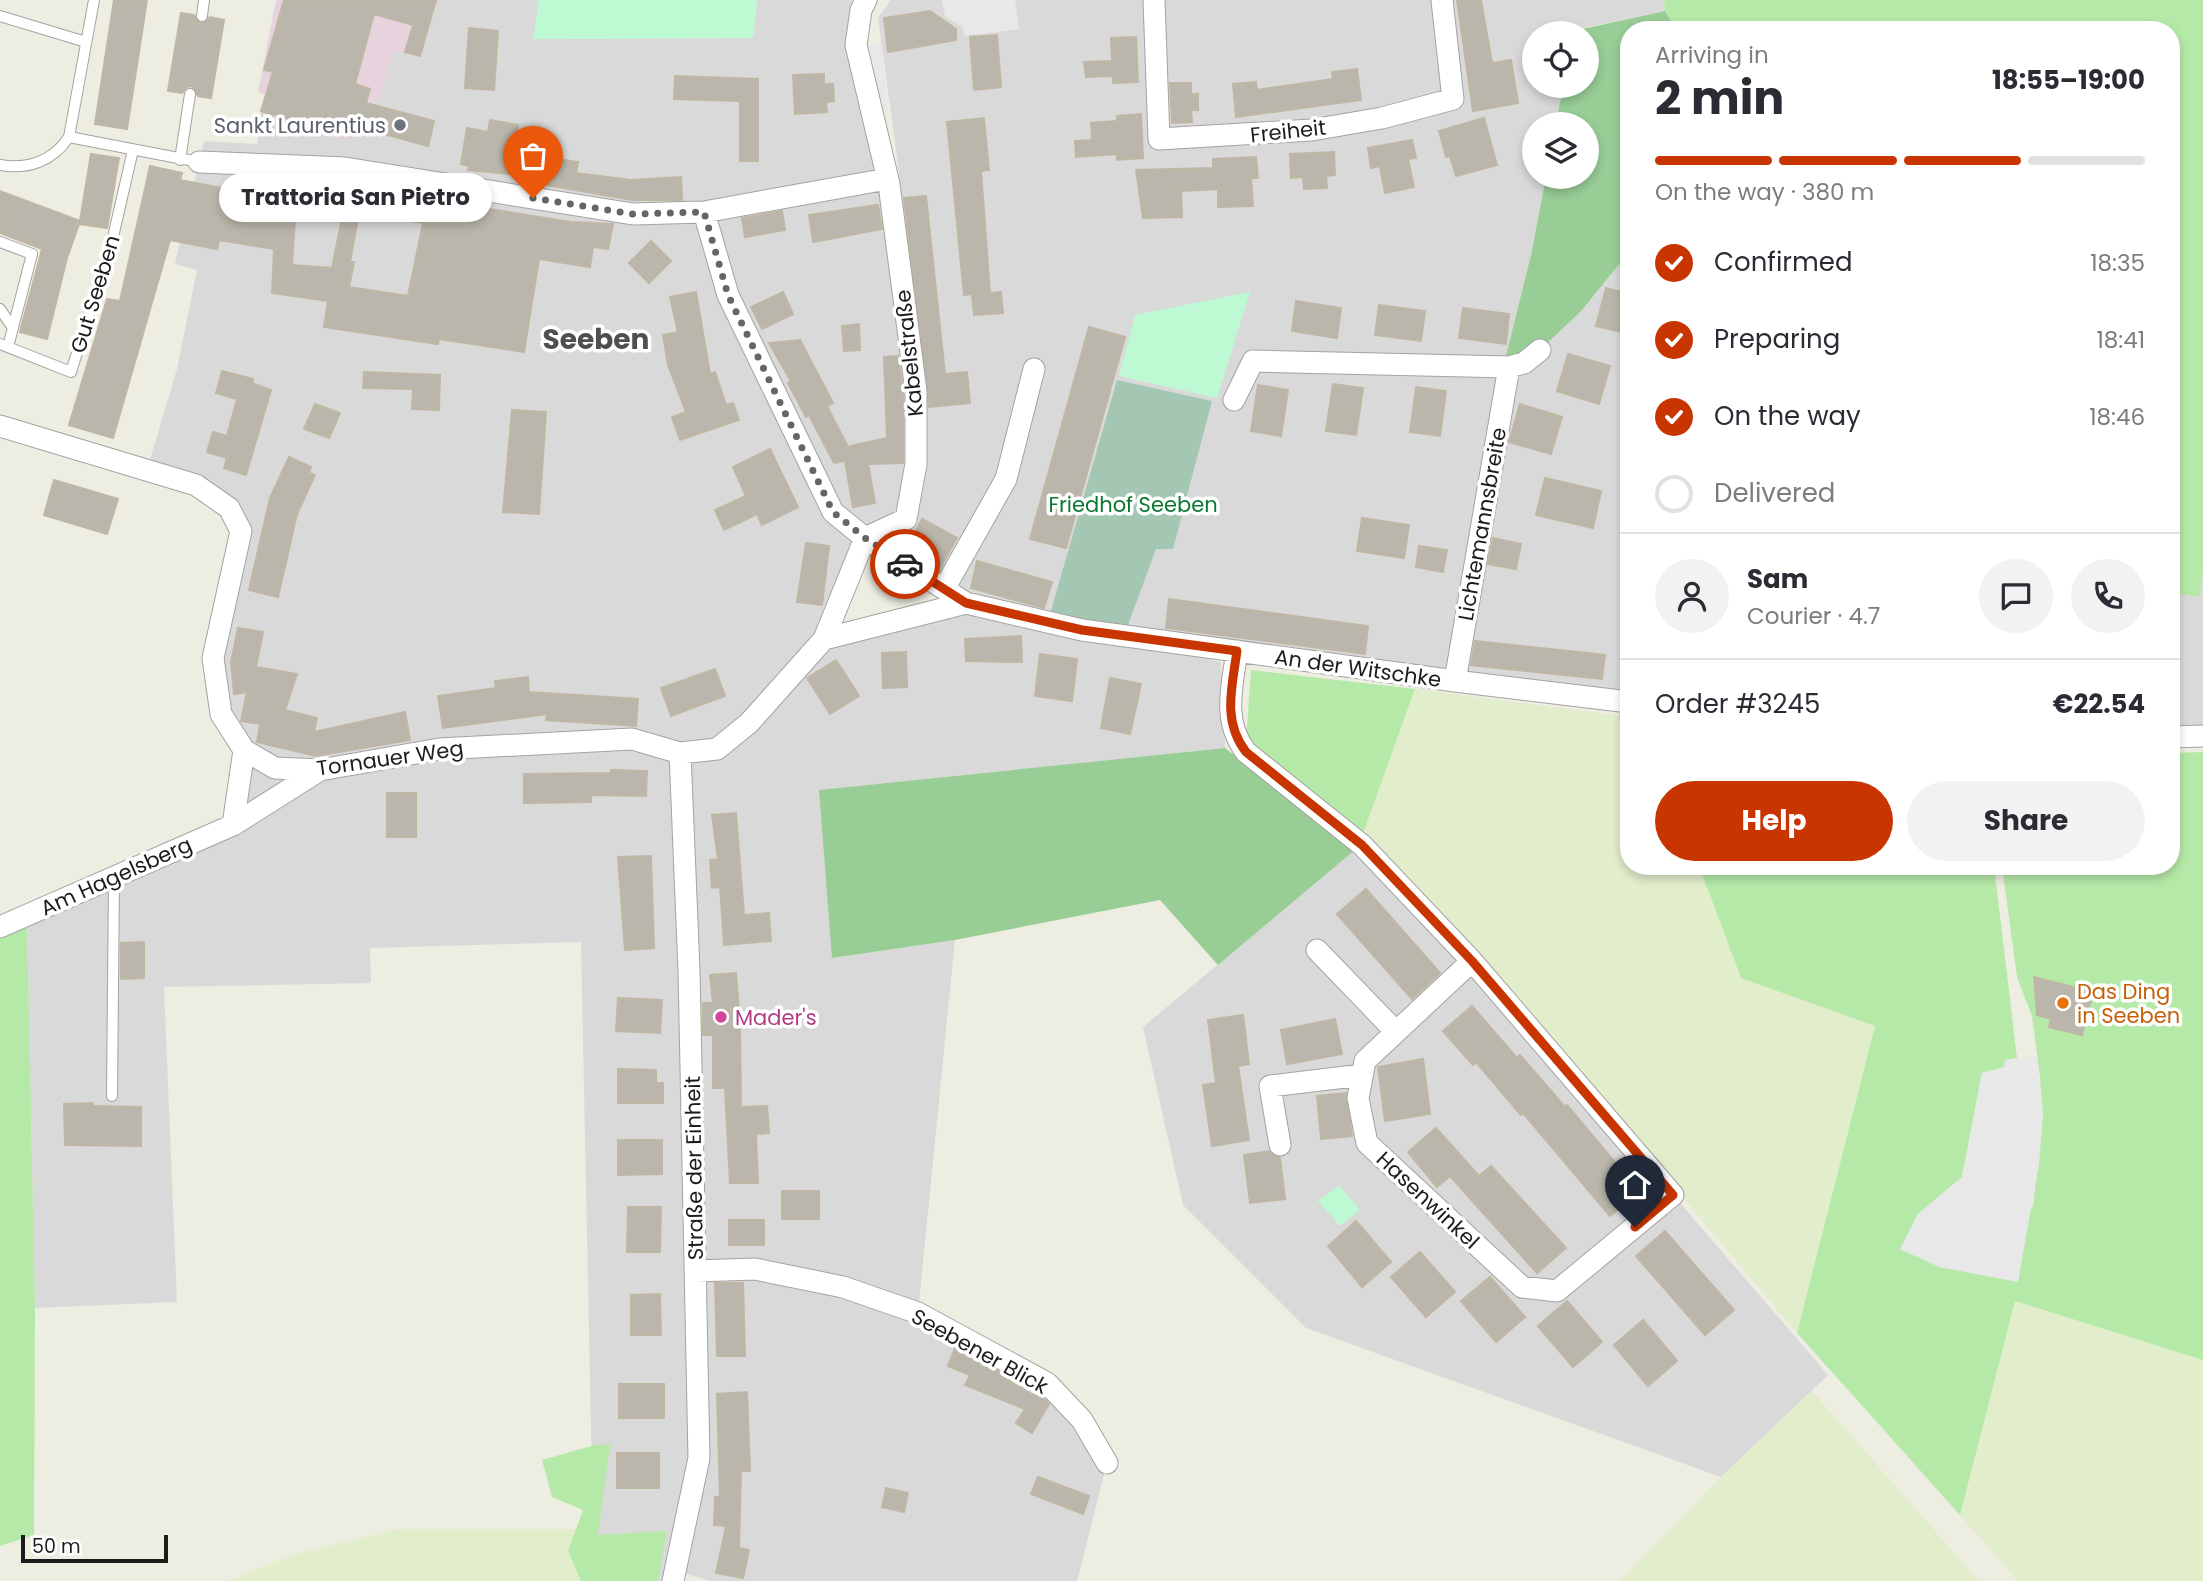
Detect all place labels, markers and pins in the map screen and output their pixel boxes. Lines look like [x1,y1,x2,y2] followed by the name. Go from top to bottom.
[214,111,386,140] place label: Sankt Laurentius
[392,117,408,133] marker: Sankt Laurentius
[503,126,563,198] pin
[218,174,491,222] callout: Trattoria San Pietro
[2077,977,2180,1030] place label: Das Ding in Seeben
[2055,995,2071,1011] marker: Das Ding in Seeben
[735,1003,817,1032] place label: Mader's
[713,1009,729,1025] marker: Mader's
[1605,1155,1665,1227] pin

